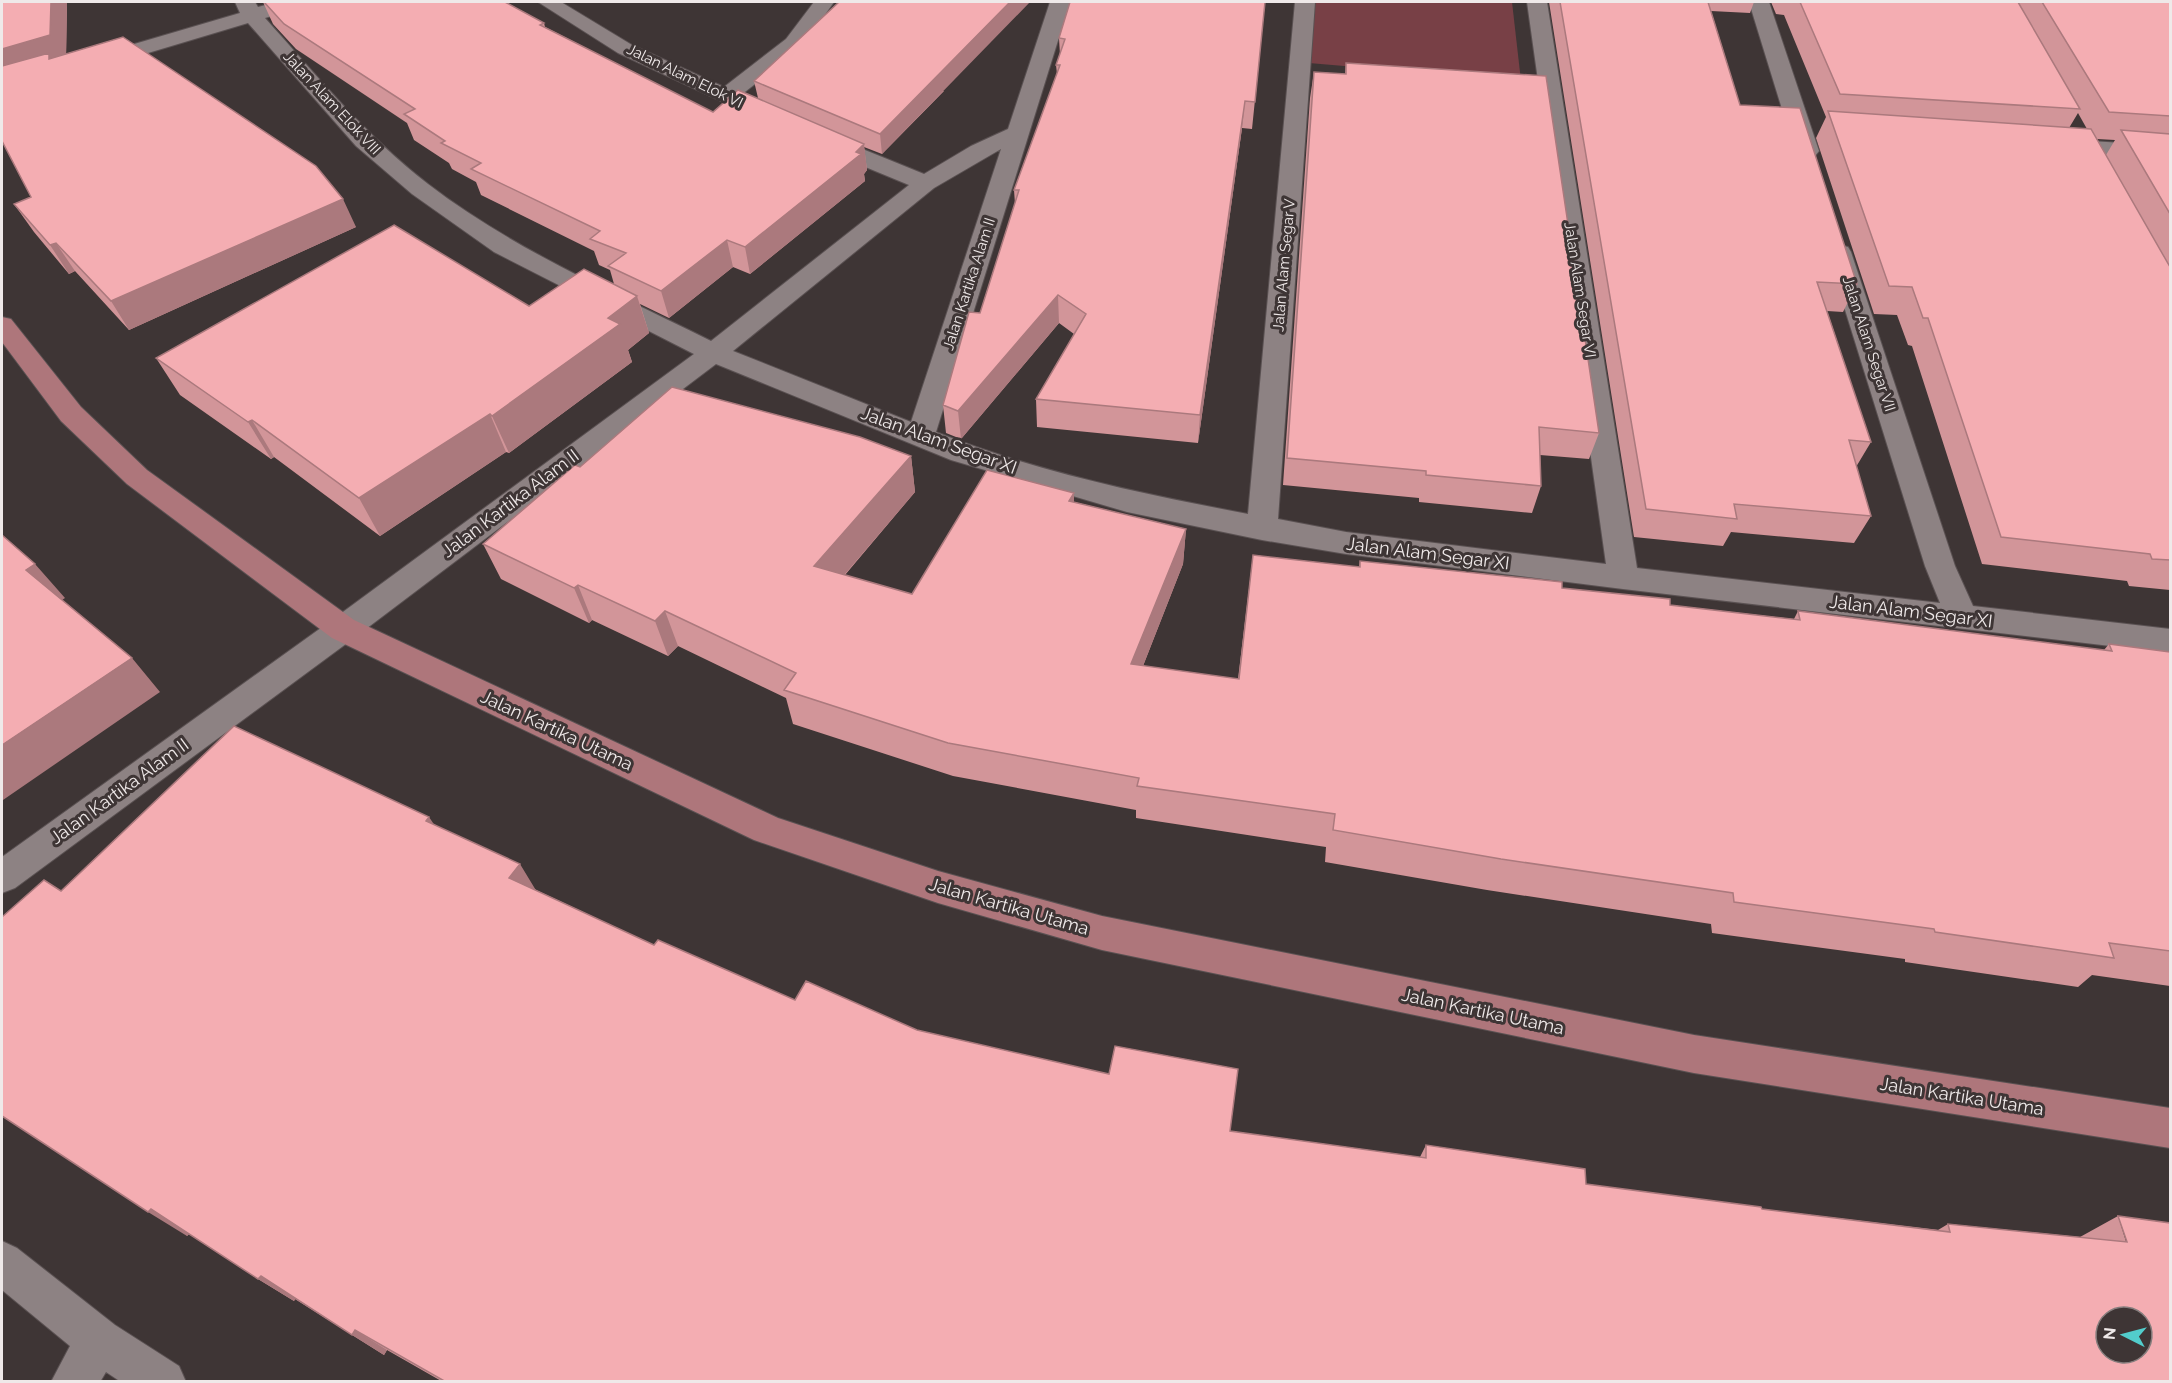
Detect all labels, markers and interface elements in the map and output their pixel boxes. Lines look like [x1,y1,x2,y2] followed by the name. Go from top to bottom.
[624,40,746,112] street label: Jalan Alam Elok VI
[280,48,384,158] street label: Jalan Alam Elok VIII
[1269,198,1299,332] street label: Jalan Alam Segar V
[939,215,999,353] street label: Jalan Kartika Alam II
[1560,221,1600,359] street label: Jalan Alam Segar VI
[1839,274,1899,414] street label: Jalan Alam Segar VII
[858,402,1020,478] street label: Jalan Alam Segar XI
[437,445,583,561] street label: Jalan Kartika Alam II
[1345,533,1511,573] street label: Jalan Alam Segar XI
[1828,591,1994,631] street label: Jalan Alam Segar XI
[478,686,636,774] street label: Jalan Kartika Utama
[46,734,192,848] street label: Jalan Kartika Alam II
[927,873,1091,939] street label: Jalan Kartika Utama
[1400,984,1566,1038] street label: Jalan Kartika Utama
[1879,1073,2045,1119] street label: Jalan Kartika Utama
[2094,1305,2154,1365] north arrow
[2099,1326,2120,1341] text: N

